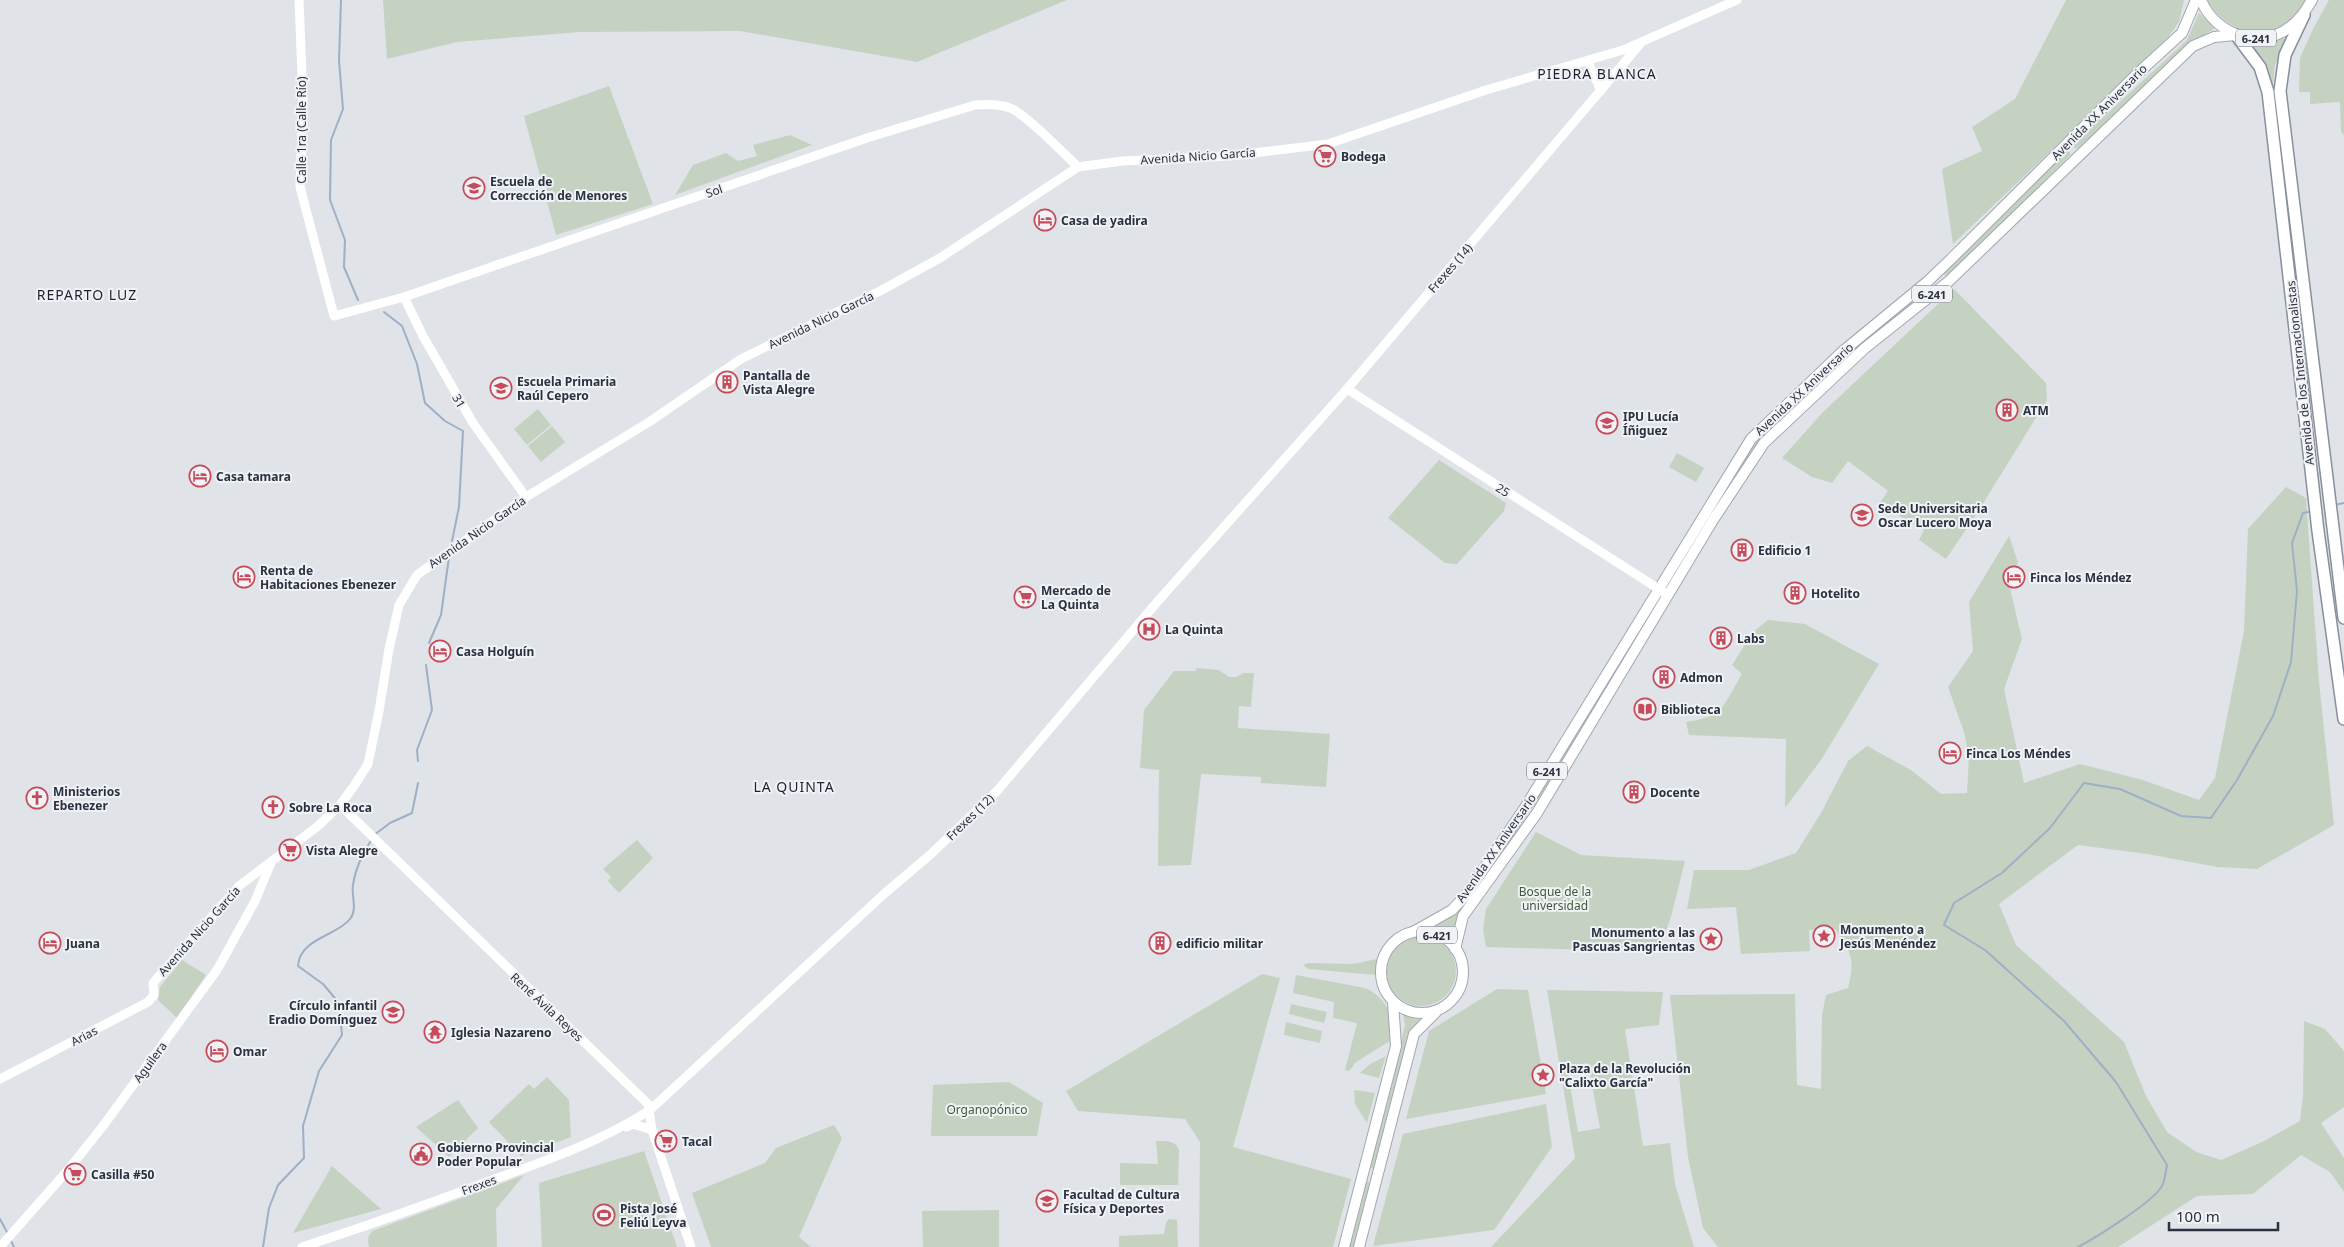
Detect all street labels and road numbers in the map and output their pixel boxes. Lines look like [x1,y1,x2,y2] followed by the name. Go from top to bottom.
[2236,29,2276,46] road number: 6-241
[2047,60,2151,164] street label: Avenida XX Aniversario
[293,76,310,184] street label: Calle 1ra (Calle Río)
[1140,143,1256,169] street label: Avenida Nicio García
[703,180,725,202] street label: Sol
[1424,239,1476,296] street label: Frexes (14)
[2282,280,2318,466] street label: Avenida de los Internacionalistas
[1912,286,1952,302] road number: 6-241
[765,287,877,353] street label: Avenida Nicio García
[1751,339,1857,439] street label: Avenida XX Aniversario
[448,391,470,411] street label: 31
[1493,479,1513,501] street label: 25
[425,492,529,572] street label: Avenida Nicio García
[1527,762,1567,779] road number: 6-241
[942,790,998,844] street label: Frexes (12)
[1452,790,1540,906] street label: Avenida XX Aniversario
[154,882,244,980] street label: Avenida Nicio García
[1417,926,1457,944] road number: 6-421
[507,969,587,1045] street label: René Ávila Reyes
[68,1022,101,1050] street label: Arias
[129,1038,171,1086] street label: Aguilera
[459,1171,499,1199] street label: Frexes

